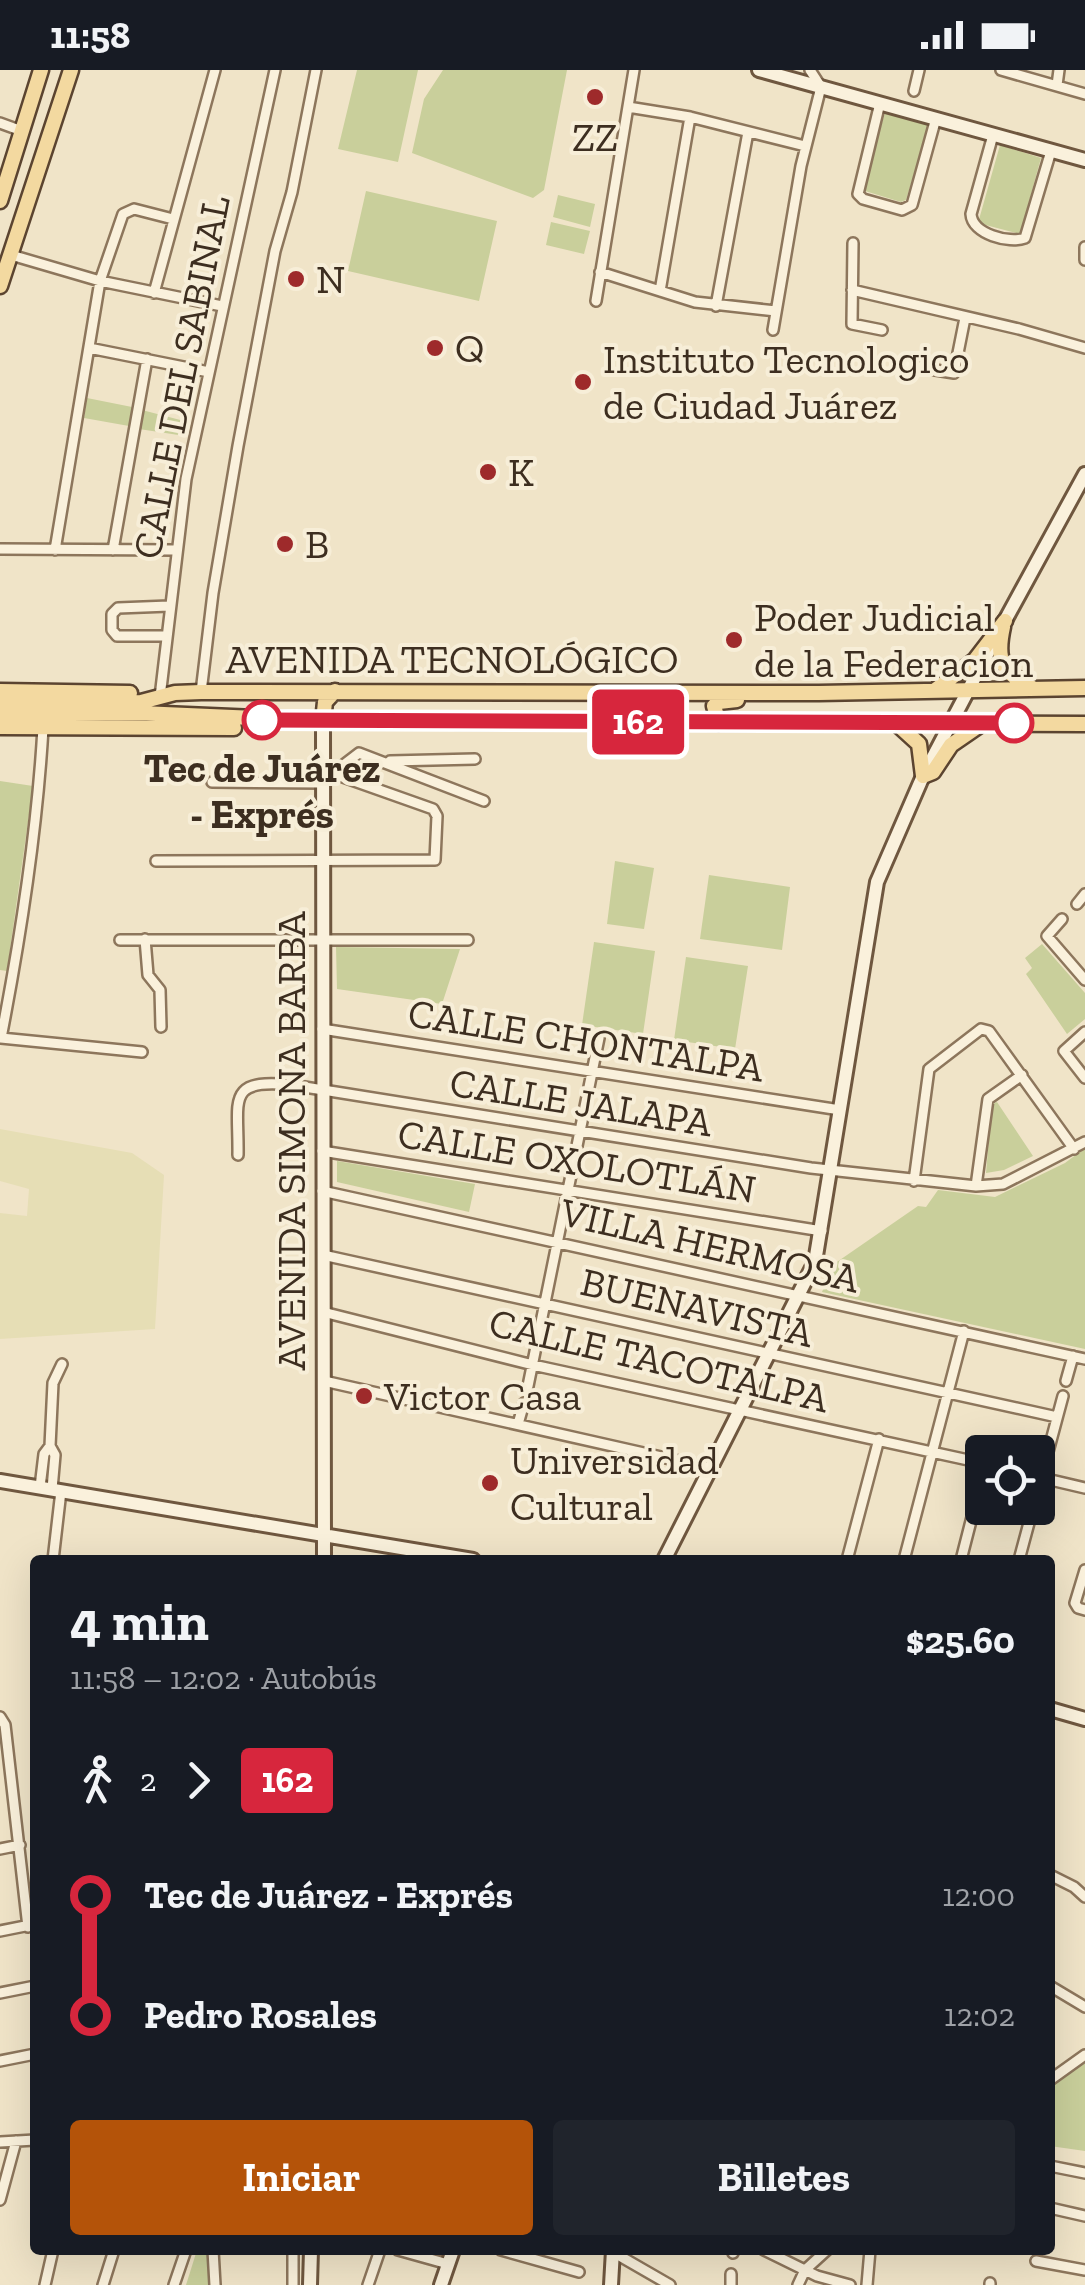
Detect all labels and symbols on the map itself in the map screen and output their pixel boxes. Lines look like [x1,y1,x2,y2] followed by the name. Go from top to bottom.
[584,86,606,108] marker: ZZ
[572,113,618,161] place label: ZZ
[122,191,240,563] street label: CALLE DEL SABINAL
[316,255,346,303] place label: N
[285,268,307,290] marker: N
[455,324,484,372] place label: Q
[603,335,970,429] place label: Instituto Tecnologico de Ciudad Juárez
[424,337,446,359] marker: Q
[572,371,594,393] marker: Instituto Tecnologico de Ciudad Juárez
[508,448,534,496] place label: K
[477,461,499,483] marker: K
[305,520,329,568] place label: B
[274,533,296,555] marker: B
[754,593,1033,687] place label: Poder Judicial de la Federacion
[723,629,745,651] marker: Poder Judicial de la Federacion
[226,635,678,683] street label: AVENIDA TECNOLÓGICO
[580,690,696,754] line badge: 162
[243,701,281,739] marker: Tec de Juárez - Exprés
[995,704,1033,742] unlabelled marker
[143,744,381,838] place label: Tec de Juárez - Exprés
[267,910,315,1371] street label: AVENIDA SIMONA BARBA
[405,988,768,1092] street label: CALLE CHONTALPA
[447,1058,716,1147] street label: CALLE JALAPA
[395,1109,759,1213] street label: CALLE OXOLOTLÁN
[555,1187,865,1303] street label: VILLA HERMOSA
[576,1257,819,1357] street label: BUENAVISTA
[485,1298,834,1423] street label: CALLE TACOTALPA
[383,1372,581,1420] place label: Victor Casa
[353,1385,375,1407] marker: Victor Casa
[510,1436,719,1530] place label: Universidad Cultural
[479,1472,501,1494] marker: Universidad Cultural

